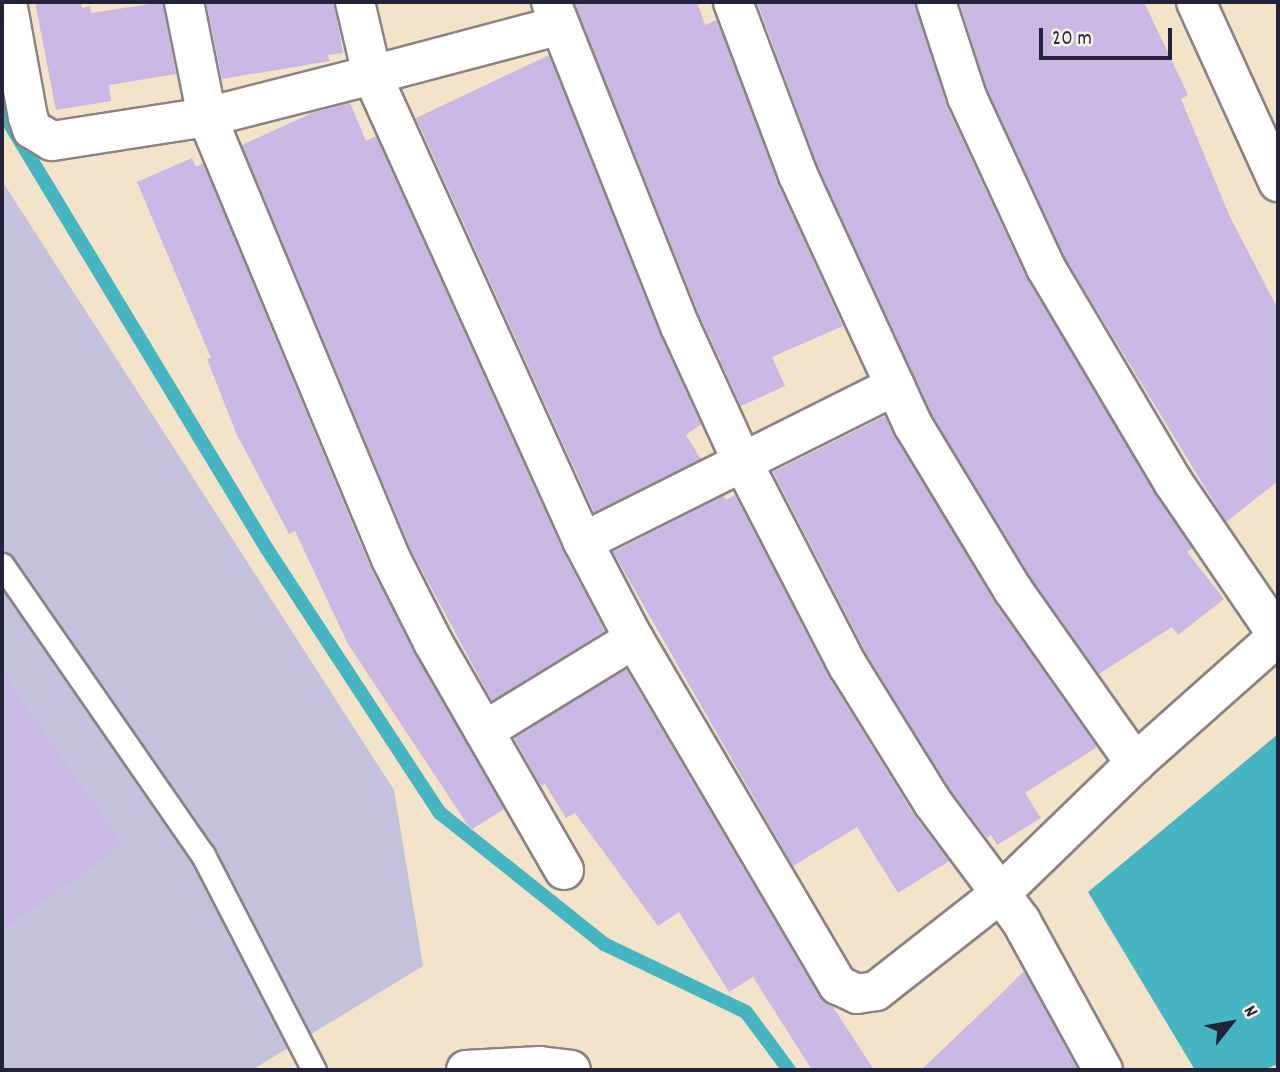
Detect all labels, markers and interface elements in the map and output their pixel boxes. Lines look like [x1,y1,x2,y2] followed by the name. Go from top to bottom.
[1042,14,1175,58] scale bar
[1052,25,1092,55] text: 20 m
[1196,988,1266,1058] north arrow
[1235,1001,1263,1023] text: N

